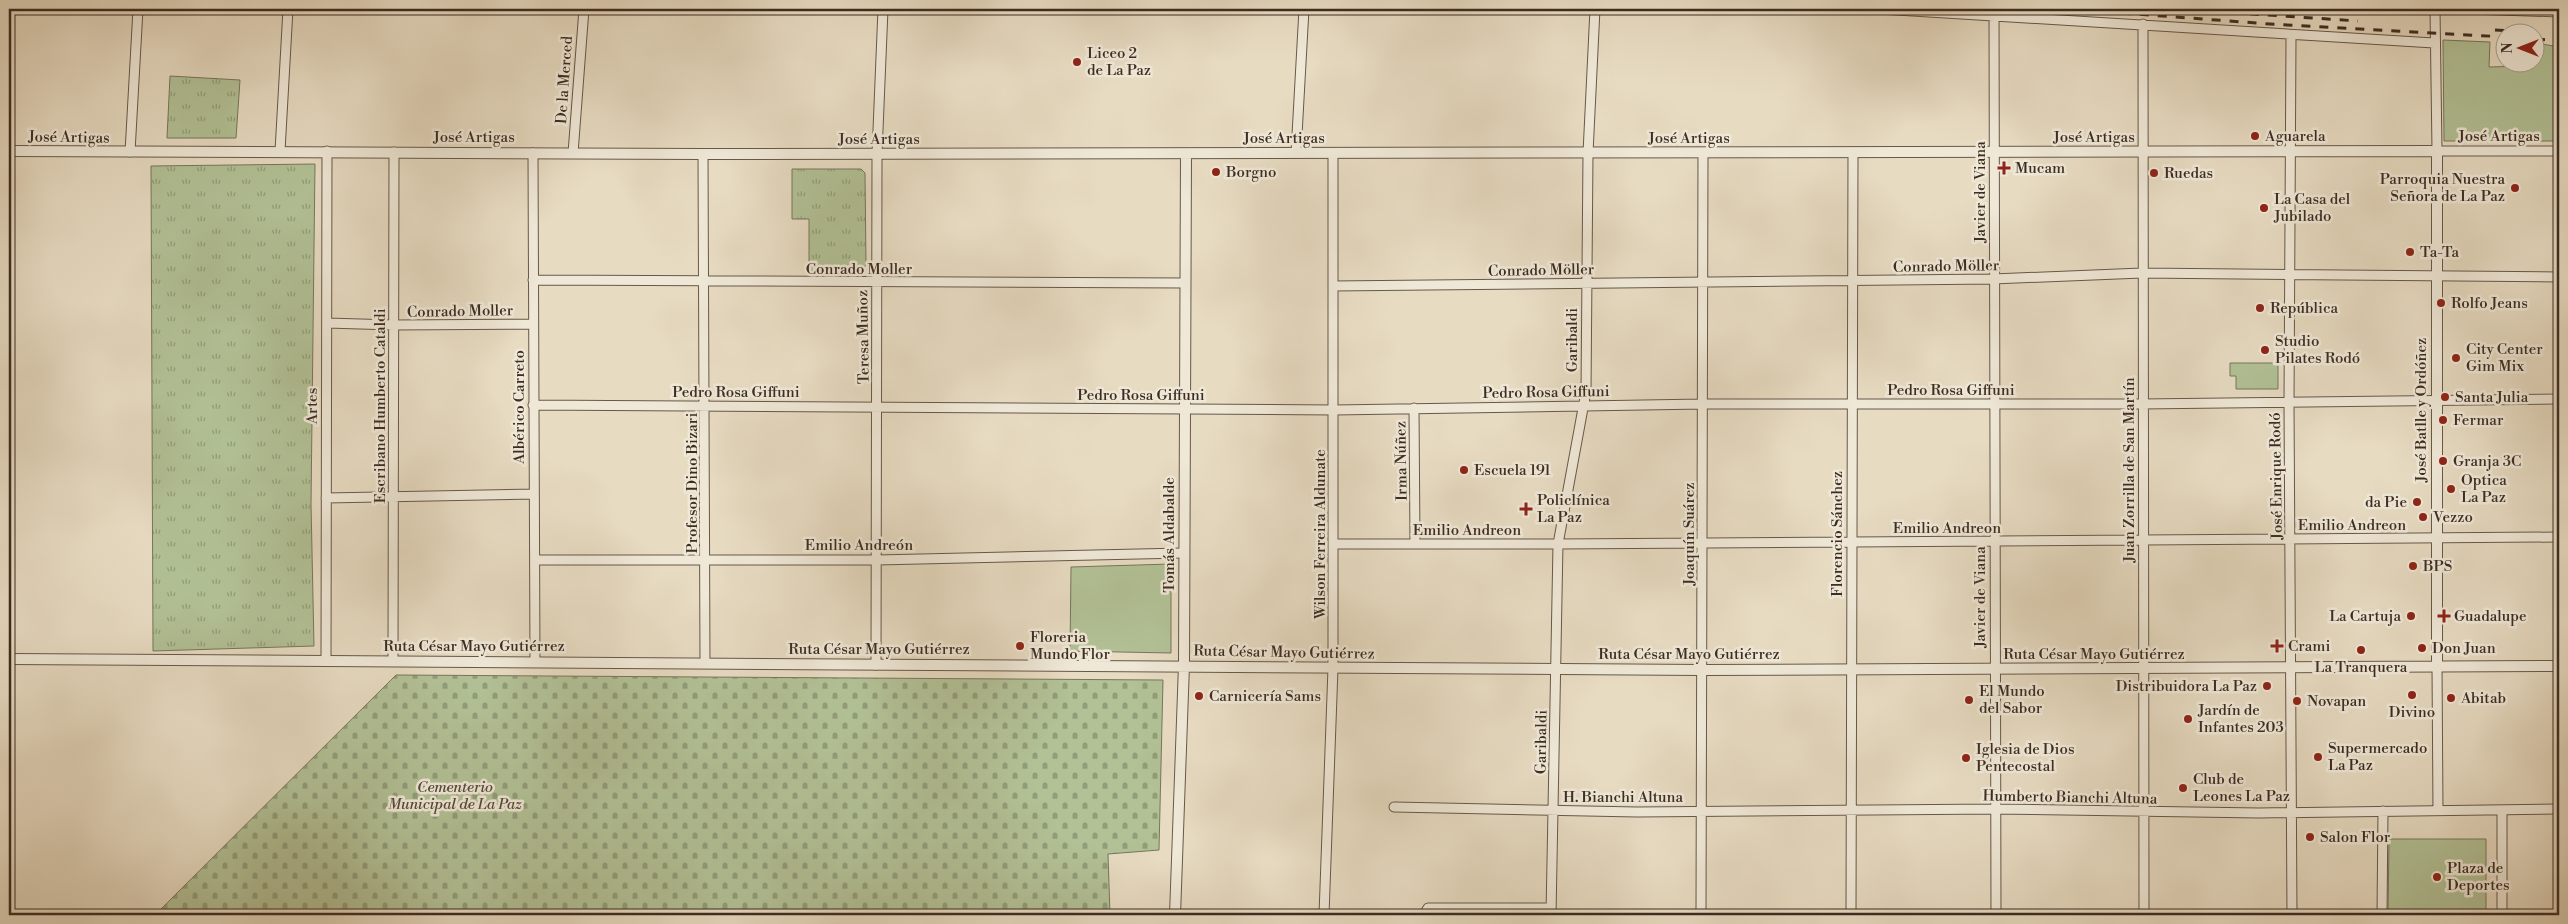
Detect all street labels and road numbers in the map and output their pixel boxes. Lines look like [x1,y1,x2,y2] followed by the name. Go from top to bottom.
[552,35,577,125] street label: De la Merced
[27,127,110,148] street label: José Artigas
[2457,127,2540,146] street label: José Artigas
[432,128,515,147] street label: José Artigas
[2052,128,2135,147] street label: José Artigas
[1242,129,1325,148] street label: José Artigas
[1647,129,1730,148] street label: José Artigas
[837,130,920,149] street label: José Artigas
[1971,141,1990,244] street label: Javier de Viana
[1893,256,2000,277] street label: Conrado Möller
[806,260,913,279] street label: Conrado Moller
[1488,260,1595,281] street label: Conrado Möller
[853,290,874,384] street label: Teresa Muñoz
[407,301,514,322] street label: Conrado Moller
[371,308,390,504] street label: Escribano Humberto Cataldi
[1563,308,1582,372] street label: Garibaldi
[2412,338,2431,483] street label: José Batlle y Ordóñez
[510,350,529,465] street label: Albérico Carreto
[2120,377,2139,564] street label: Juan Zorrilla de San Martín
[1887,381,2015,400] street label: Pedro Rosa Giffuni
[1482,382,1610,403] street label: Pedro Rosa Giffuni
[672,383,800,402] street label: Pedro Rosa Giffuni
[1077,386,1205,405] street label: Pedro Rosa Giffuni
[303,388,322,425] street label: Artes
[683,412,702,554] street label: Profesor Dino Bizari
[2266,412,2287,541] street label: José Enrique Rodó
[1391,421,1412,501] street label: Irma Núñez
[1311,449,1330,620] street label: Wilson Ferreira Aldunate
[1828,471,1847,597] street label: Florencio Sánchez
[1160,477,1179,593] street label: Tomás Aldabalde
[1680,482,1699,587] street label: Joaquín Suárez
[2298,516,2406,535] street label: Emilio Andreon
[1893,519,2001,538] street label: Emilio Andreon
[1413,521,1521,540] street label: Emilio Andreon
[805,536,913,555] street label: Emilio Andreón
[1971,546,1990,649] street label: Javier de Viana
[383,637,565,656] street label: Ruta César Mayo Gutiérrez
[788,640,970,659] street label: Ruta César Mayo Gutiérrez
[1193,641,1375,664] street label: Ruta César Mayo Gutiérrez
[1598,645,1780,664] street label: Ruta César Mayo Gutiérrez
[2003,645,2185,664] street label: Ruta César Mayo Gutiérrez
[1531,710,1552,774] street label: Garibaldi
[1982,786,2158,809] street label: Humberto Bianchi Altuna
[1563,788,1683,807] street label: H. Bianchi Altuna

